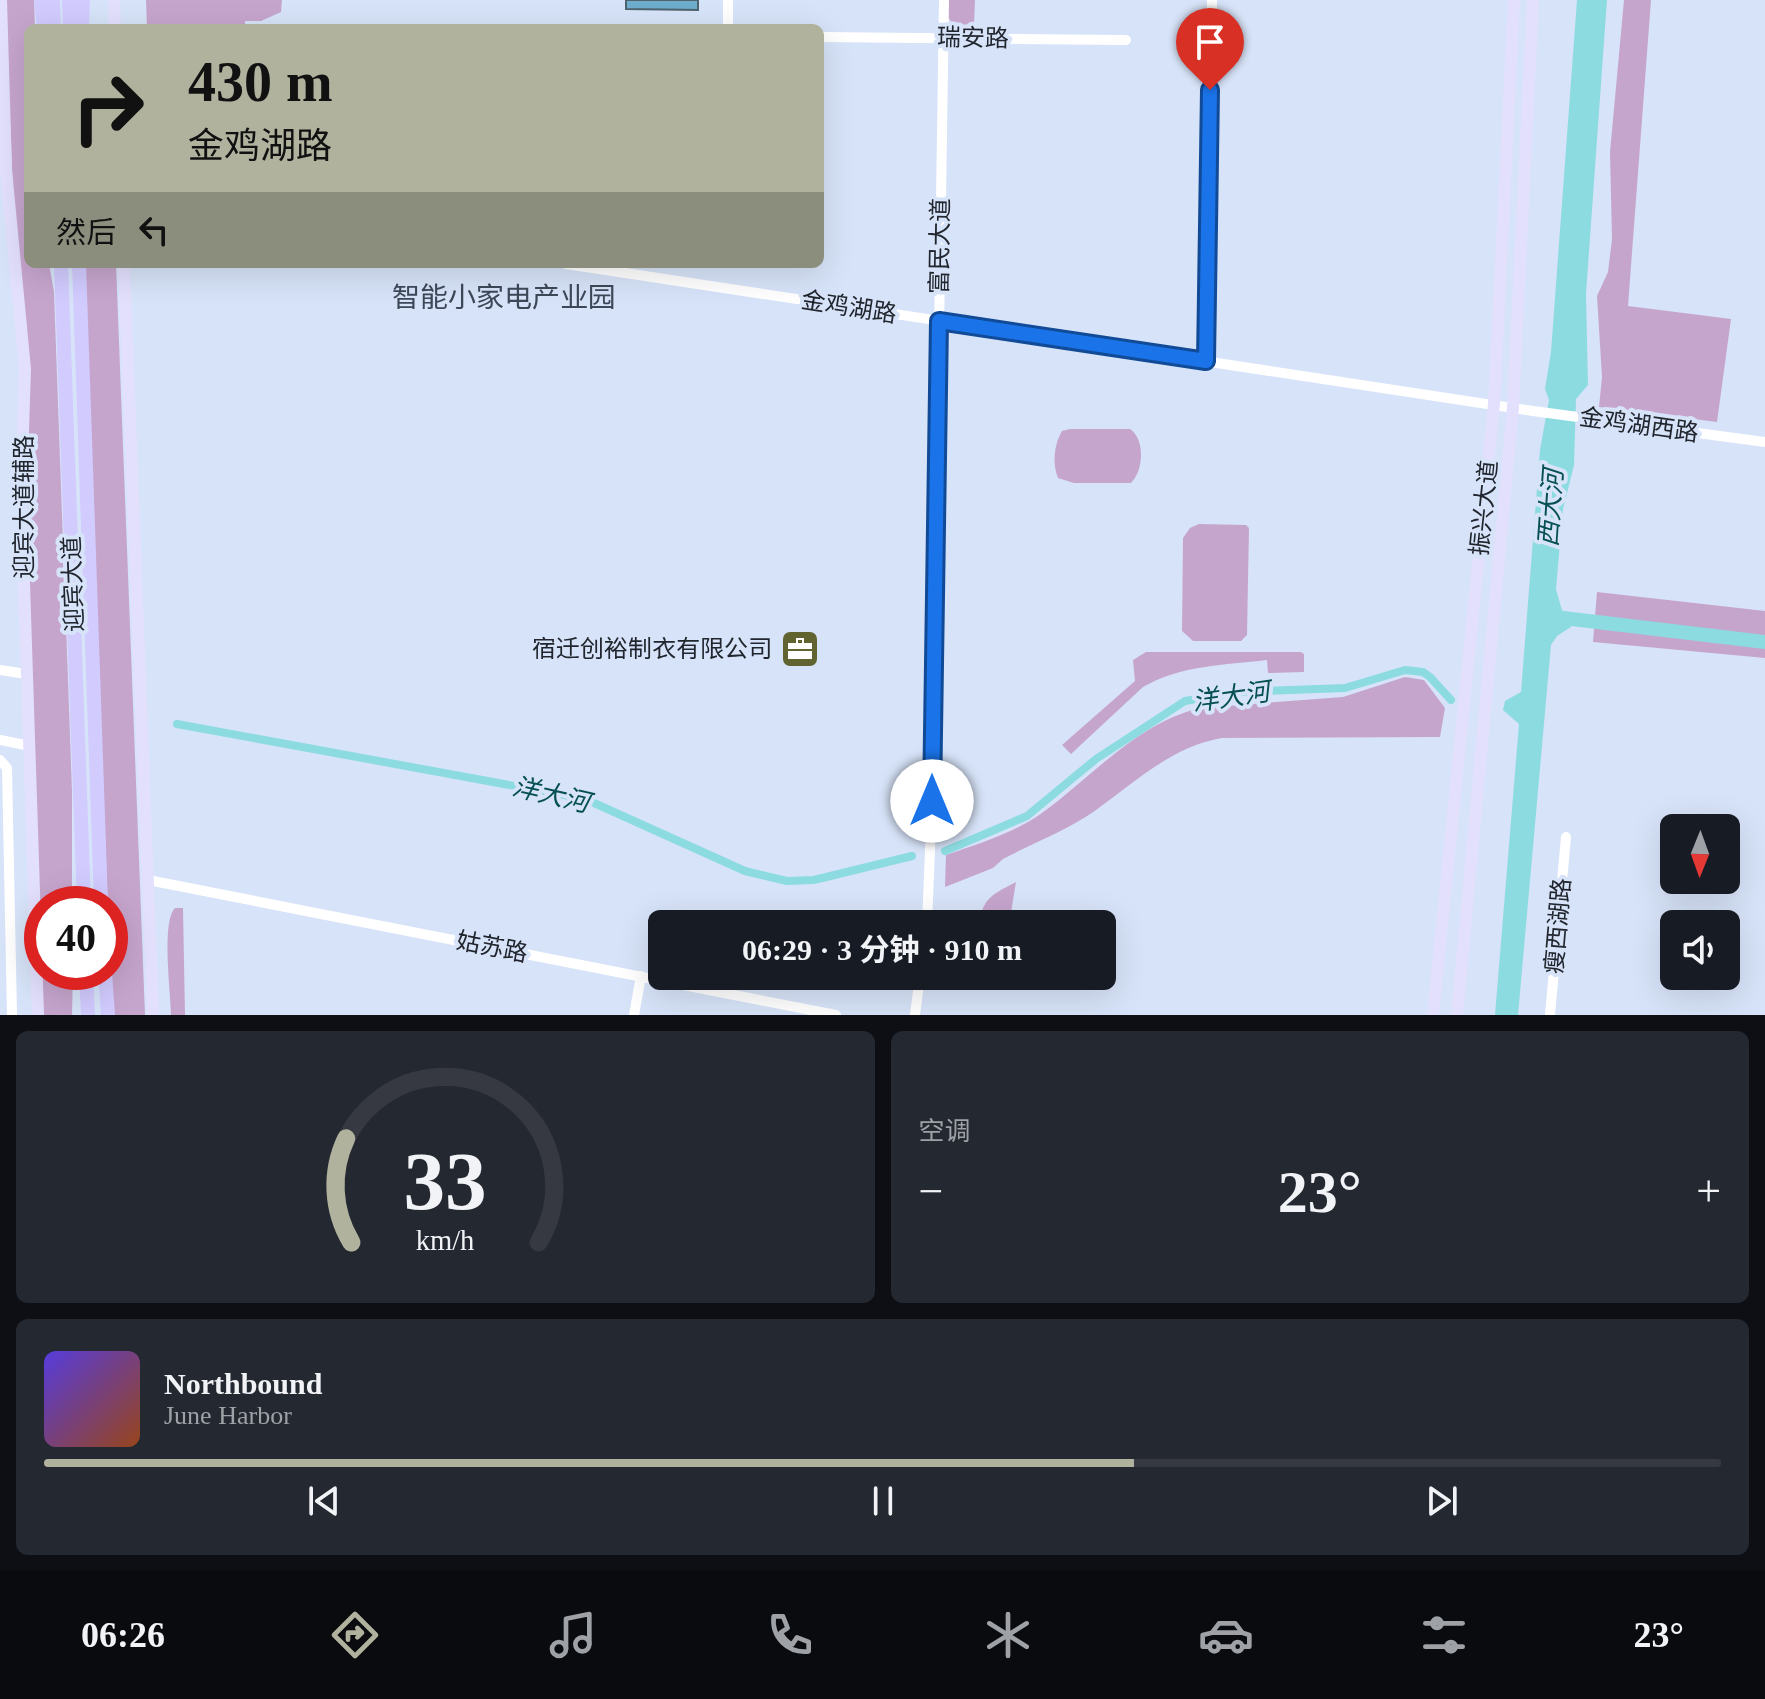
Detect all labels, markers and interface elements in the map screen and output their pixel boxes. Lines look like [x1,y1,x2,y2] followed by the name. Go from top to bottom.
[1176,8,1244,90] pin
[1188,20,1232,64] icon: arrive
[937,24,1009,52] street label: 瑞安路
[188,51,333,113] text: 430 m
[56,56,160,160] icon: right
[188,126,332,166] text: 金鸡湖路
[926,198,954,294] street label: 富民大道
[132,208,176,252] icon: left
[56,216,116,249] text: 然后
[392,282,616,313] district label: 智能小家电产业园
[800,287,898,327] street label: 金鸡湖路
[1578,404,1700,446] street label: 金鸡湖西路
[11,435,37,579] street label: 迎宾大道辅路
[1466,459,1502,557] street label: 振兴大道
[1534,463,1569,548] water label: 西大河
[58,536,88,632] street label: 迎宾大道
[779,628,821,670] office icon: 宿迁创裕制衣有限公司
[532,636,772,662] place label: 宿迁创裕制衣有限公司
[1190,677,1277,717] water label: 洋大河
[890,759,974,843] position arrow
[510,772,597,819] water label: 洋大河
[1660,814,1740,894] north arrow
[1660,814,1740,990] map controls
[1541,877,1575,975] street label: 瘦西湖路
[24,886,128,990] speed limit sign: 40
[1660,910,1740,990] button: sound
[454,927,530,967] street label: 姑苏路
[742,933,1022,966] text: 06:29 · 3 分钟 · 910 m
[919,1117,971,1146] text: 空调
[404,1135,487,1227] text: 33
[1278,1159,1362,1225] text: 23°
[919,1167,943,1216] text: −
[1696,1167,1721,1216] text: +
[416,1225,475,1256] text: km/h
[164,1367,322,1400] text: Northbound
[164,1401,292,1430] text: June Harbor
[302,1479,346,1523] icon: previous
[861,1479,905,1523] icon: pause
[1420,1479,1464,1523] icon: next
[327,1607,383,1663] icon: directions
[545,1607,601,1663] icon: music
[762,1607,818,1663] icon: phone
[980,1607,1036,1663] icon: climate
[1198,1607,1254,1663] icon: car
[1416,1607,1472,1663] icon: filters
[81,1615,165,1655] text: 06:26
[1634,1615,1684,1655] text: 23°

